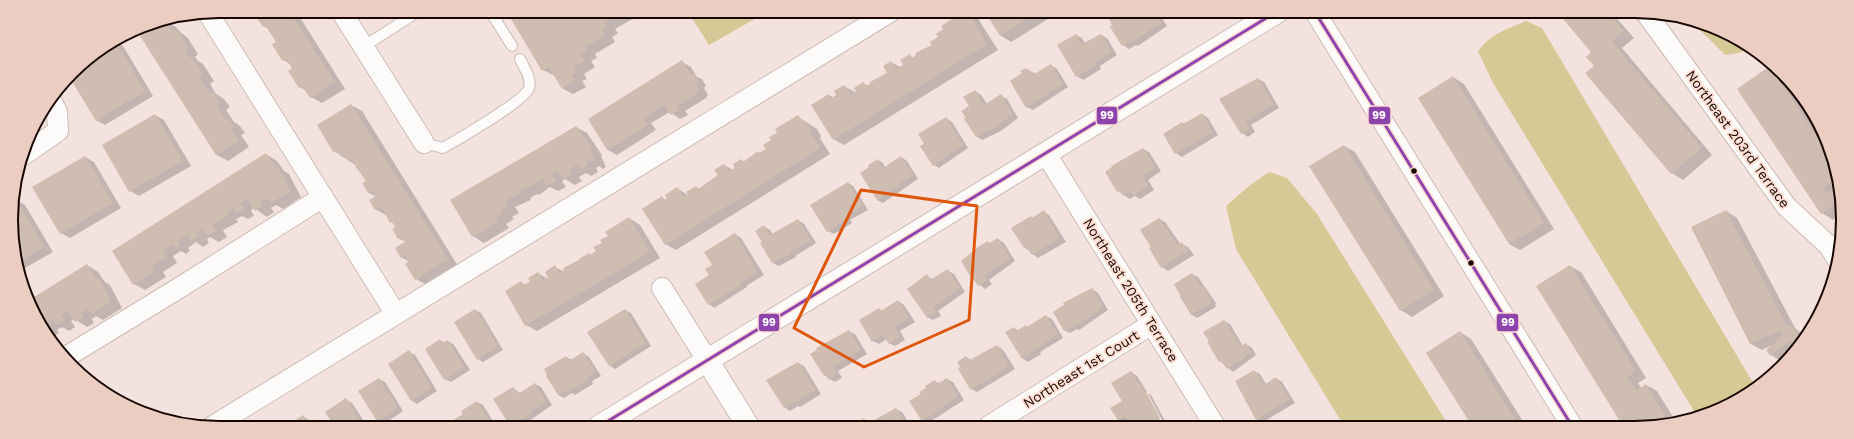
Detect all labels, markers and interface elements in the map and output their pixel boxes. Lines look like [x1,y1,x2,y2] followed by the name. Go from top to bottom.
[1683,67,1793,211] street label: Northeast 203rd Terrace
[1096,106,1118,125] line badge: 99
[1368,106,1391,125] line badge: 99
[1100,109,1114,122] text: 99
[1372,109,1386,122] text: 99
[1409,166,1419,176] unlabelled marker
[1080,215,1182,365] street label: Northeast 205th Terrace
[1466,258,1476,268] unlabelled marker
[758,313,780,332] line badge: 99
[1496,313,1519,332] line badge: 99
[762,316,776,329] text: 99
[1501,316,1515,329] text: 99
[1020,327,1142,411] street label: Northeast 1st Court

